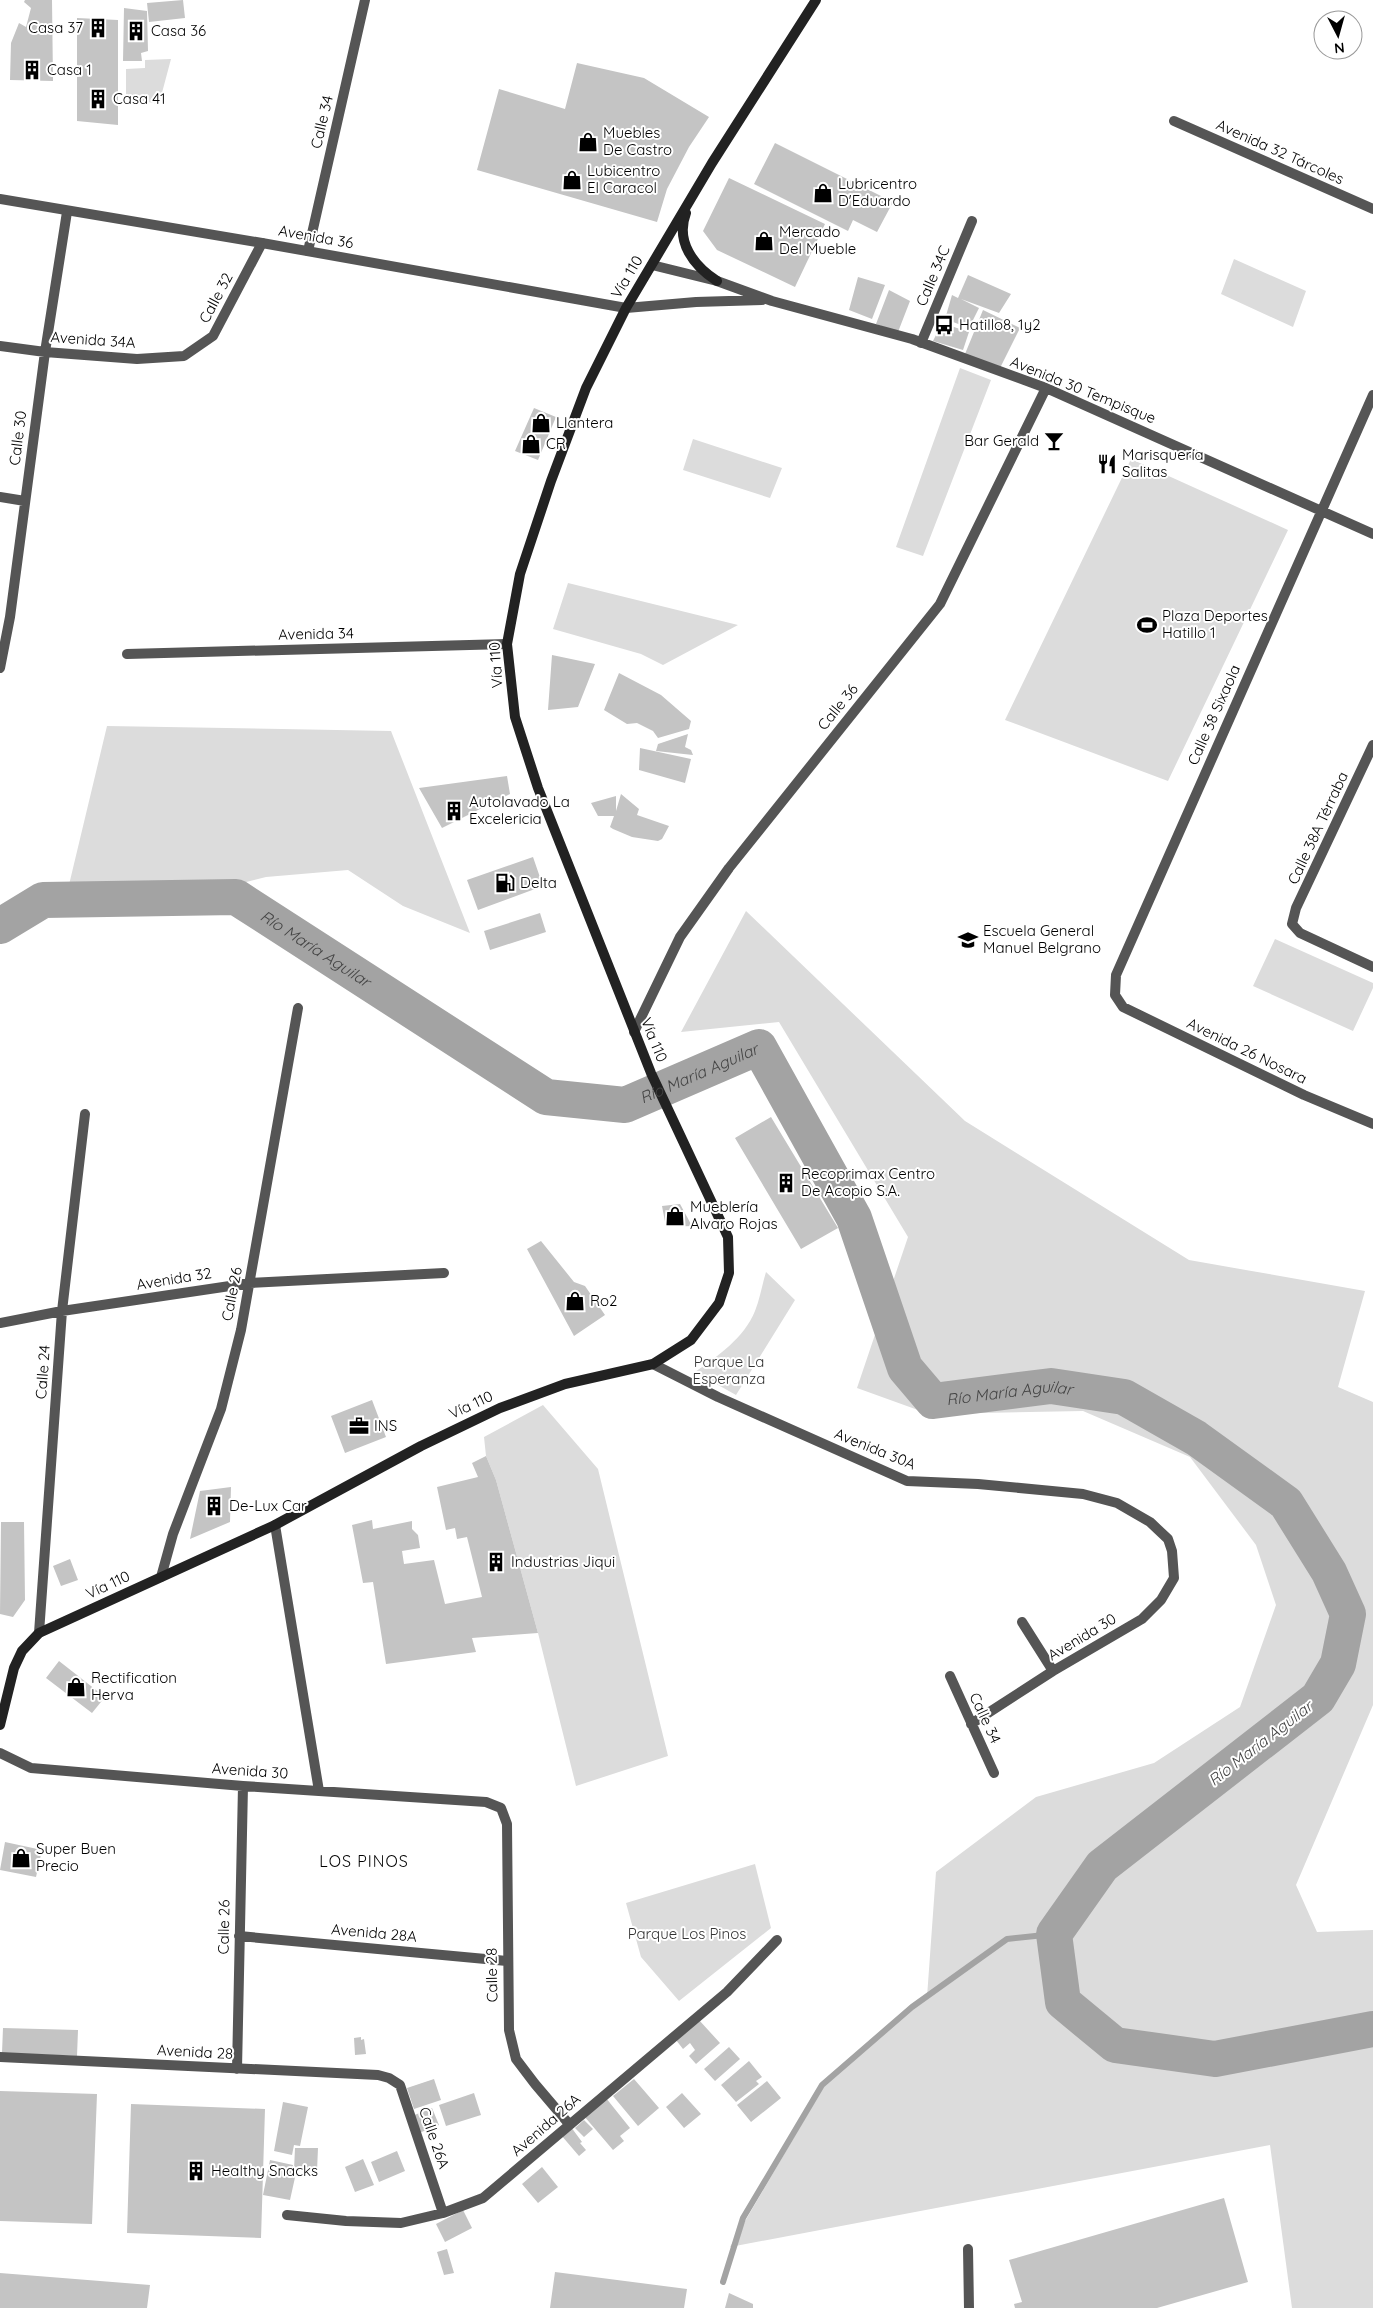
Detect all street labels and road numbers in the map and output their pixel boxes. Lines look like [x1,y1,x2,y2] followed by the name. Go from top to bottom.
[306,93,337,150] street label: Calle 34
[1213,115,1347,188] street label: Avenida 32 Tárcoles
[277,221,355,252] street label: Avenida 36
[911,243,954,309] street label: Calle 34C
[606,252,647,302] street label: Vía 110
[194,269,237,326] street label: Calle 32
[50,327,137,352] street label: Avenida 34A
[1008,352,1159,427] street label: Avenida 30 Tempisque
[5,409,30,466] street label: Calle 30
[278,623,354,644] street label: Avenida 34
[484,641,507,689] street label: Vía 110
[1183,662,1244,768] street label: Calle 38 Sixaola
[813,680,862,734] street label: Calle 36
[1283,768,1352,887] street label: Calle 38A Térraba
[1184,1013,1310,1088] street label: Avenida 26 Nosara
[637,1015,672,1065] street label: Vía 110
[135,1263,213,1294] street label: Avenida 32
[217,1265,246,1323] street label: Calle 26
[31,1344,54,1400] street label: Calle 24
[446,1386,496,1423] street label: Vía 110
[832,1424,919,1474] street label: Avenida 30A
[83,1566,133,1603] street label: Vía 110
[1044,1609,1120,1664] street label: Avenida 30
[965,1689,1006,1746] street label: Calle 34
[211,1758,289,1783] street label: Avenida 30
[214,1900,233,1954] street label: Calle 26
[330,1919,418,1946] street label: Avenida 28A
[482,1948,501,2002] street label: Calle 28
[156,2040,234,2063] street label: Avenida 28
[507,2089,585,2160] street label: Avenida 26A
[415,2104,454,2172] street label: Calle 26A

